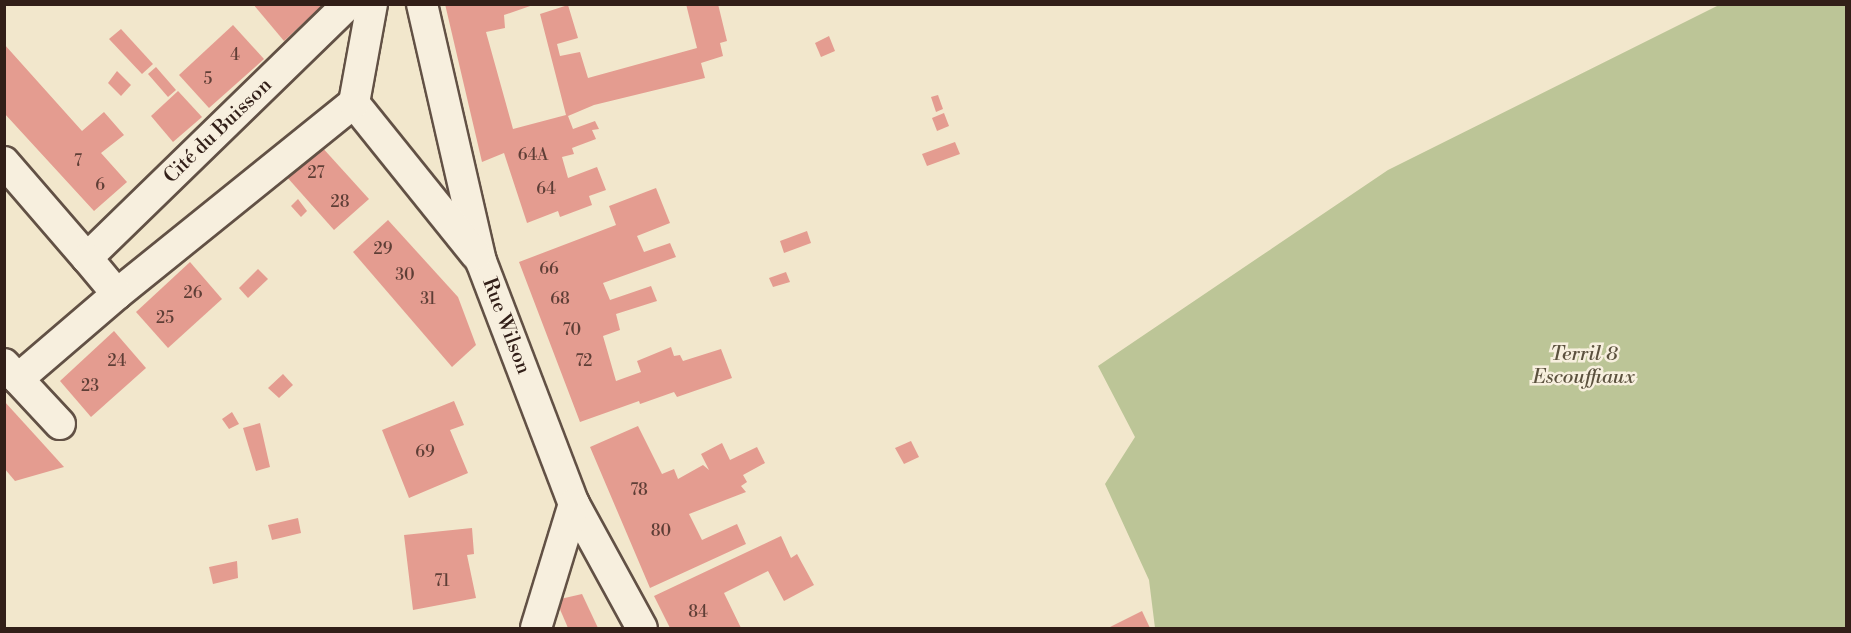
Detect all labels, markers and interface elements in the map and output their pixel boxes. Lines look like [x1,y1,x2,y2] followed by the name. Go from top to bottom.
[230,45,240,65] house number: 4
[204,69,212,89] house number: 5
[159,73,277,189] street label: Cité du Buisson
[518,145,548,165] house number: 64A
[74,151,82,171] house number: 7
[307,163,325,183] house number: 27
[95,175,105,195] house number: 6
[536,179,556,199] house number: 64
[331,192,349,212] house number: 28
[374,239,392,259] house number: 29
[539,259,559,279] house number: 66
[395,265,415,285] house number: 30
[477,274,535,378] street label: Rue Wilson
[184,283,202,303] house number: 26
[420,289,436,309] house number: 31
[550,289,570,309] house number: 68
[156,308,174,328] house number: 25
[563,320,581,340] house number: 70
[1533,342,1635,389] park label: Terril 8 Escouffiaux
[108,351,126,371] house number: 24
[576,351,592,371] house number: 72
[81,376,99,396] house number: 23
[415,442,435,462] house number: 69
[630,480,648,500] house number: 78
[651,521,671,541] house number: 80
[434,571,450,591] house number: 71
[688,602,708,622] house number: 84

